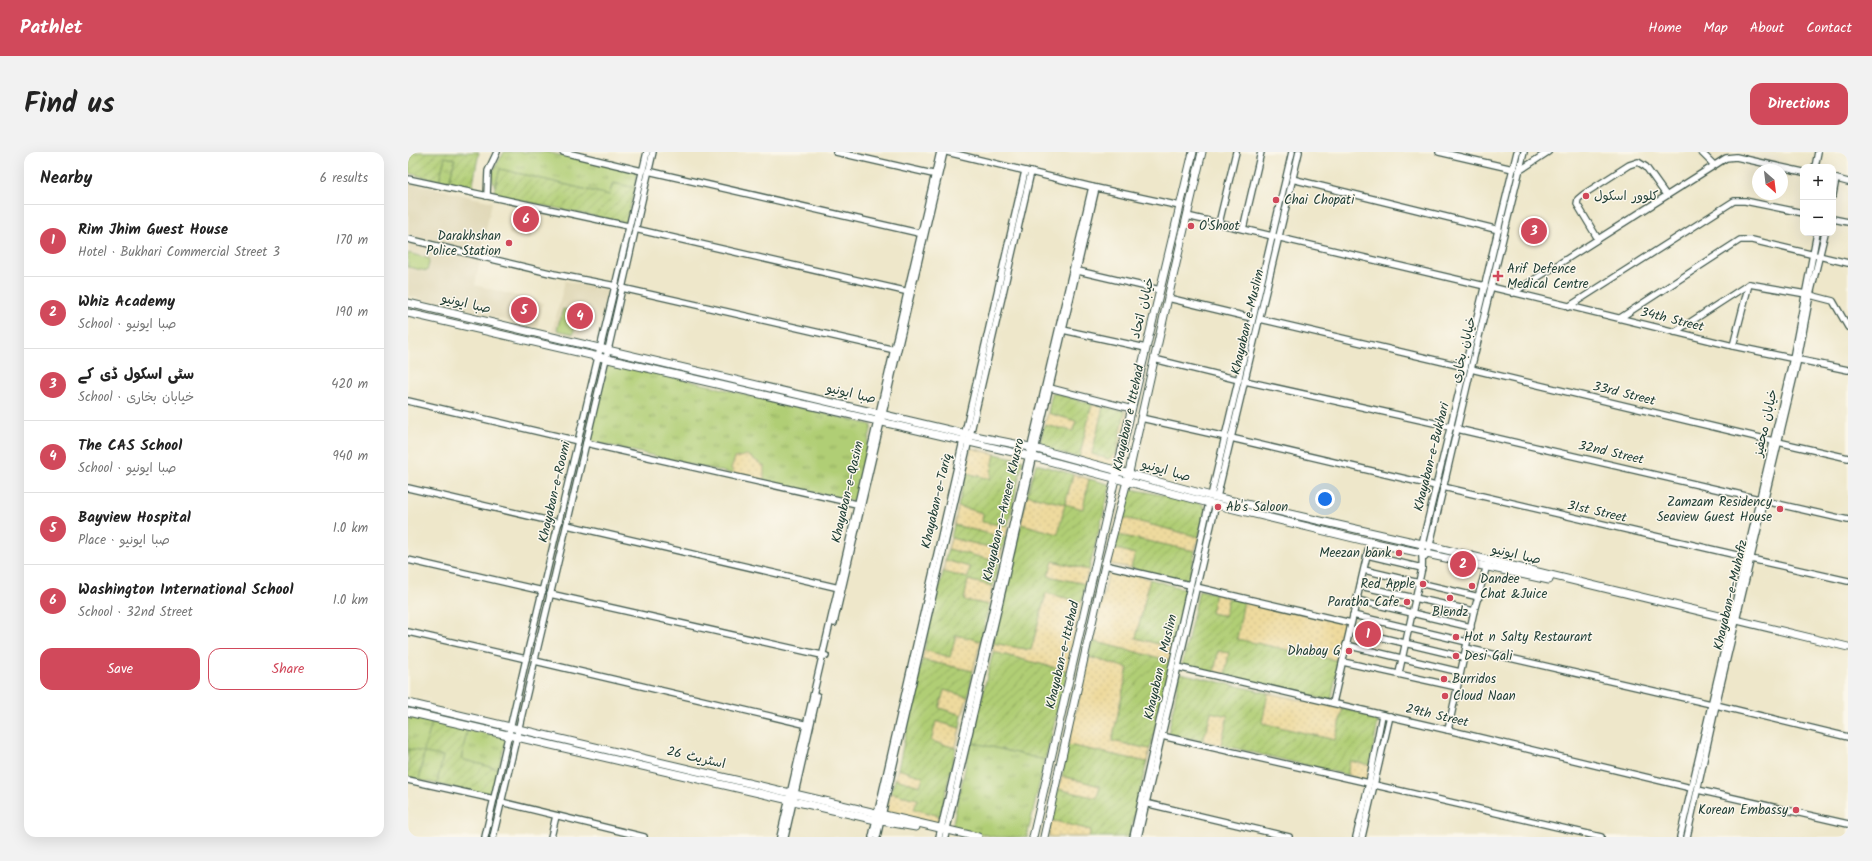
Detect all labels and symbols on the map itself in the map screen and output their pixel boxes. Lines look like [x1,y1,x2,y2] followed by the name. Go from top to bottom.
[1752,164,1788,200] north arrow
[1594,186,1659,207] place label: کلوور اسکول
[1284,190,1355,211] place label: Chai Chopati
[1581,191,1591,201] marker: کلوور اسکول
[1271,195,1281,205] marker: Chai Chopati
[513,204,539,234] pin: 6
[1199,216,1241,237] place label: O'Shoot
[1521,216,1547,246] pin: 3
[1186,221,1196,231] marker: O'Shoot
[426,226,501,262] place label: Darakhshan Police Station
[504,238,514,248] marker: Darakhshan Police Station
[1507,259,1589,295] place label: Arif Defence Medical Centre
[1226,267,1270,377] street label: Khayaban e Muslim
[1492,270,1504,282] marker: Arif Defence Medical Centre
[1125,275,1161,341] street label: خیابان اتحاد
[438,288,493,320] street label: صبا ایونیو
[511,295,537,325] pin: 5
[567,301,593,331] pin: 4
[1638,302,1707,338] street label: 34th Street
[1446,314,1482,386] street label: خیابان بخاری
[1107,362,1151,473] street label: Khayaban e Ittehad
[1590,376,1658,412] street label: 33rd Street
[823,378,878,410] street label: صبا ایونیو
[1748,387,1784,460] street label: خیابان محفیز
[1408,399,1456,514] street label: Khayaban-e-Bukhari
[1576,435,1647,471] street label: 32nd Street
[977,436,1031,584] street label: Khayaban-e-Ameer Khusro
[533,438,577,545] street label: Khayaban-e-Roomi
[826,439,870,545] street label: Khayaban-e-Qasim
[916,451,958,551] street label: Khayaban-e-Tariq
[1138,454,1193,488] street label: صبا ایونیو
[1315,489,1335,509] your location
[1657,492,1773,528] place label: Zamzam Residency Seaview Guest House
[1565,495,1630,529] street label: 31st Street
[1226,497,1288,518] place label: Ab's Saloon
[1213,502,1223,512] marker: Ab's Saloon
[1775,504,1785,514] marker: Zamzam Residency Seaview Guest House
[1708,537,1754,652] street label: Khayaban-e-Muhafiz
[1488,539,1543,571] street label: صبا ایونیو
[1319,543,1392,564] place label: Meezan bank
[1394,548,1404,558] marker: Meezan bank
[1450,549,1476,579] pin: 2
[1480,569,1547,605] place label: Dandee Chat &Juice
[1360,574,1415,595] place label: Red Apple
[1418,579,1428,589] marker: Red Apple
[1467,581,1477,591] marker: Dandee Chat &Juice
[1328,592,1399,613] place label: Paratha Cafe
[1445,593,1455,603] marker: Blendz
[1402,597,1412,607] marker: Paratha Cafe
[1040,599,1086,711] street label: Khayaban-e-Ittehad
[1432,602,1469,623] place label: Blendz
[1139,612,1183,722] street label: Khayaban e Muslim
[1355,619,1381,649] pin: 1
[1464,627,1593,648] place label: Hot n Salty Restaurant
[1451,632,1461,642] marker: Hot n Salty Restaurant
[1287,641,1341,662] place label: Dhabay G
[1344,646,1354,656] marker: Dhabay G
[1464,646,1513,667] place label: Desi Gali
[1451,651,1461,661] marker: Desi Gali
[1452,669,1497,690] place label: Burridos
[1439,674,1449,684] marker: Burridos
[1453,686,1516,707] place label: Cloud Naan
[1440,691,1450,701] marker: Cloud Naan
[1403,699,1472,734] street label: 29th Street
[665,741,727,775] street label: اسٹریٹ 26
[1698,800,1789,821] place label: Korean Embassy
[1791,805,1801,815] marker: Korean Embassy

